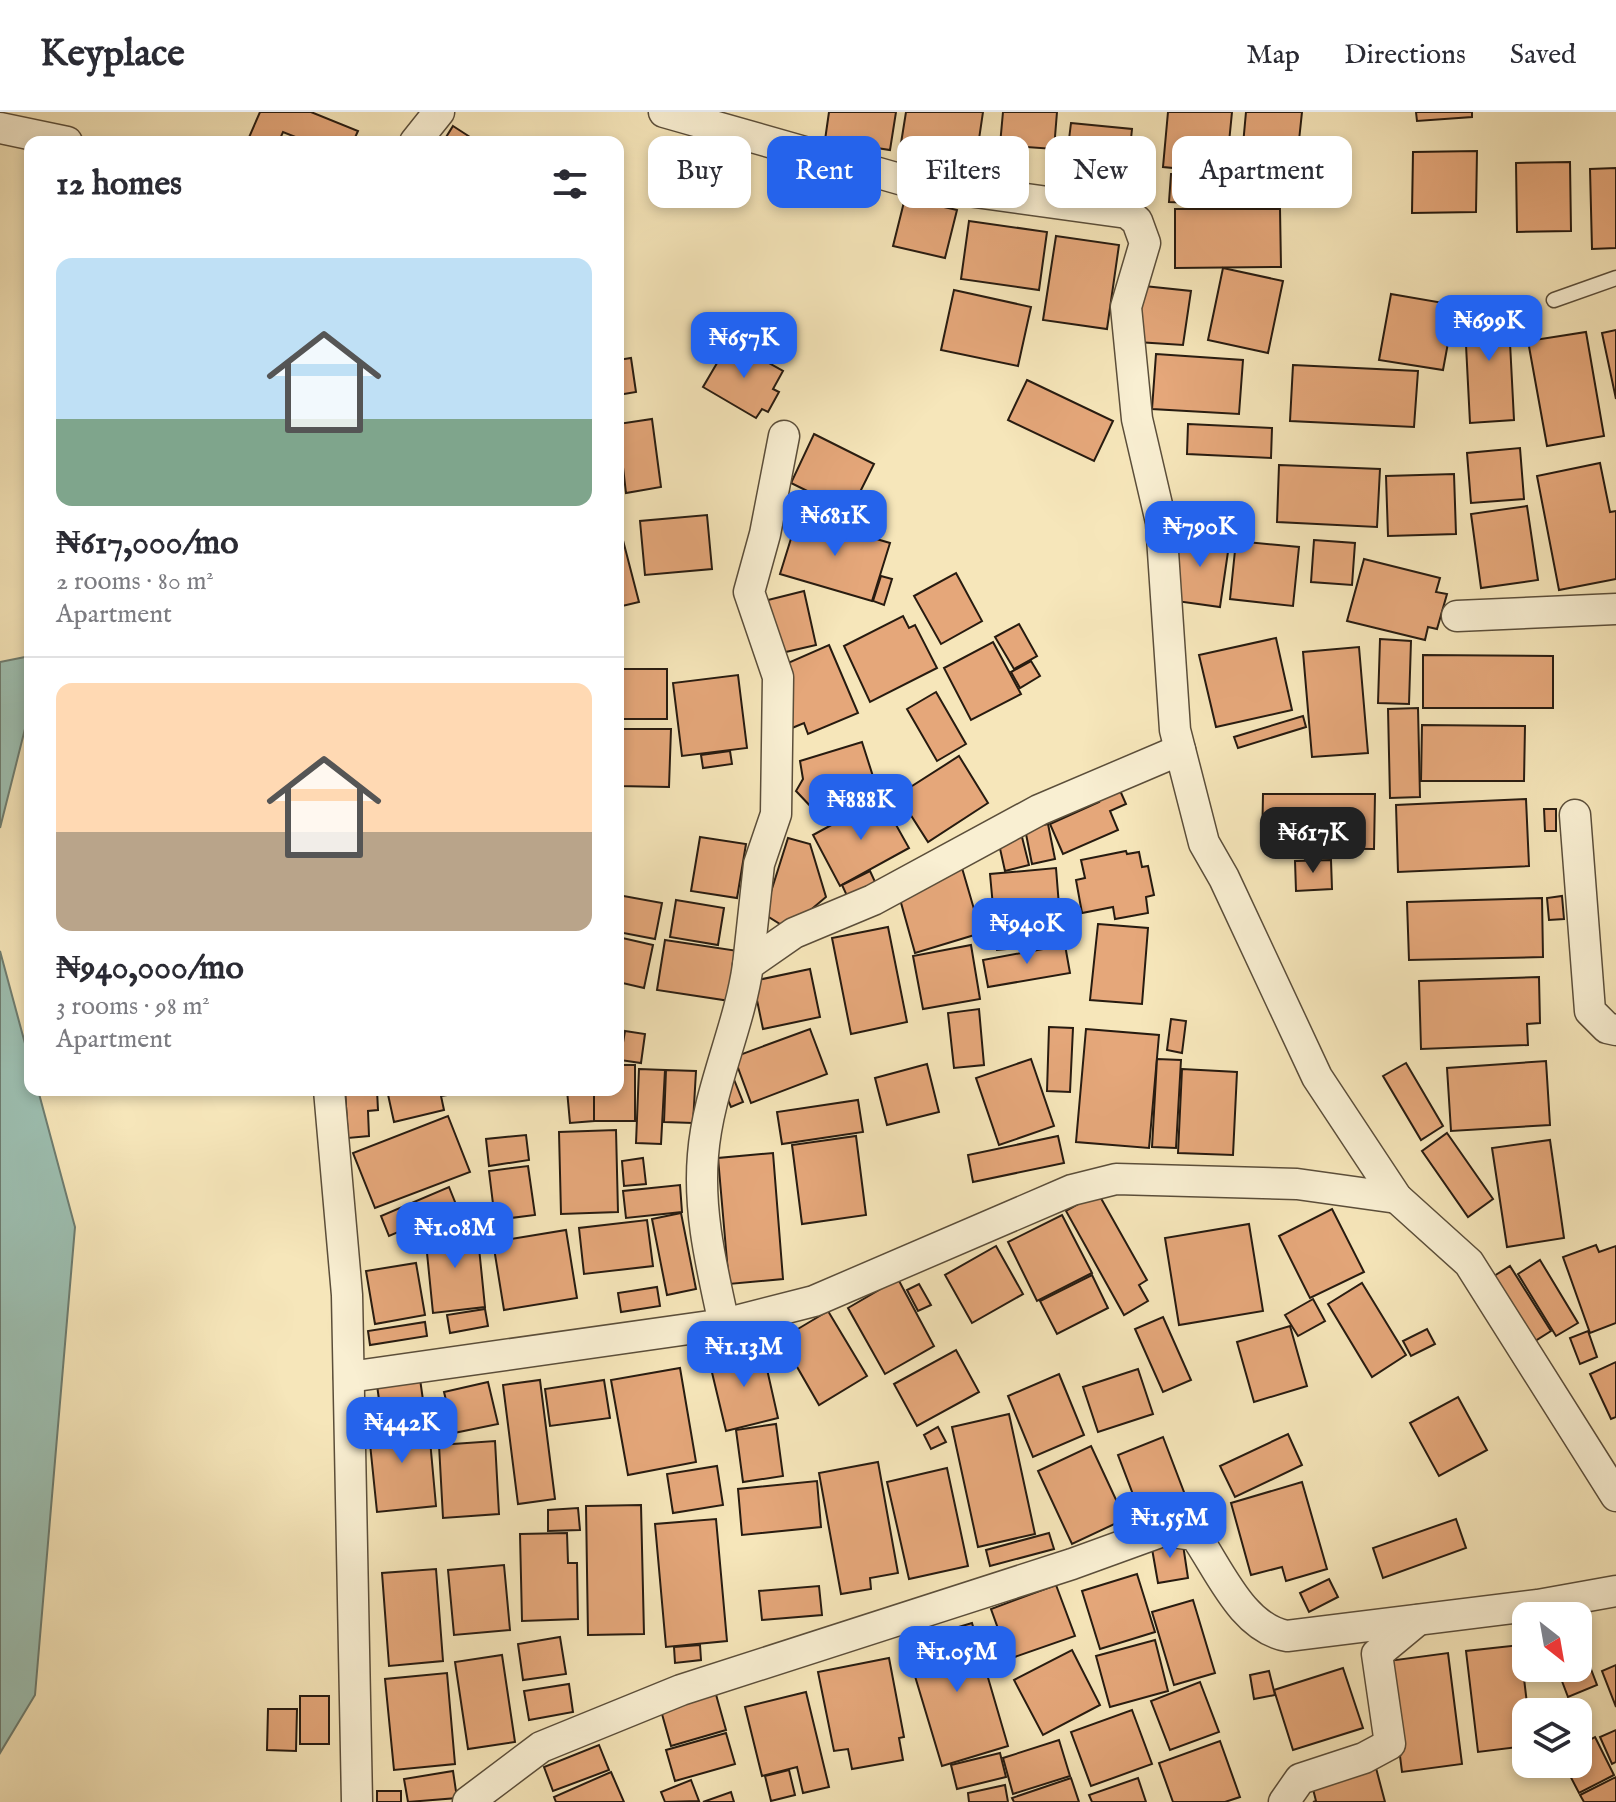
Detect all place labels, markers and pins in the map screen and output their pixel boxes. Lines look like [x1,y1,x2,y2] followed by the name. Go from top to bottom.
[1433,295,1545,363] pin: ₦699K
[688,312,800,380] pin: ₦657K
[779,490,891,558] pin: ₦681K
[1144,501,1256,569] pin: ₦790K
[805,774,917,842] pin: ₦888K
[1257,807,1369,875] pin: ₦617K
[971,898,1083,966] pin: ₦940K
[390,1202,520,1270] pin: ₦1.08M
[679,1321,809,1389] pin: ₦1.13M
[346,1397,458,1465] pin: ₦442K
[1105,1492,1235,1560] pin: ₦1.55M
[892,1626,1022,1694] pin: ₦1.05M

